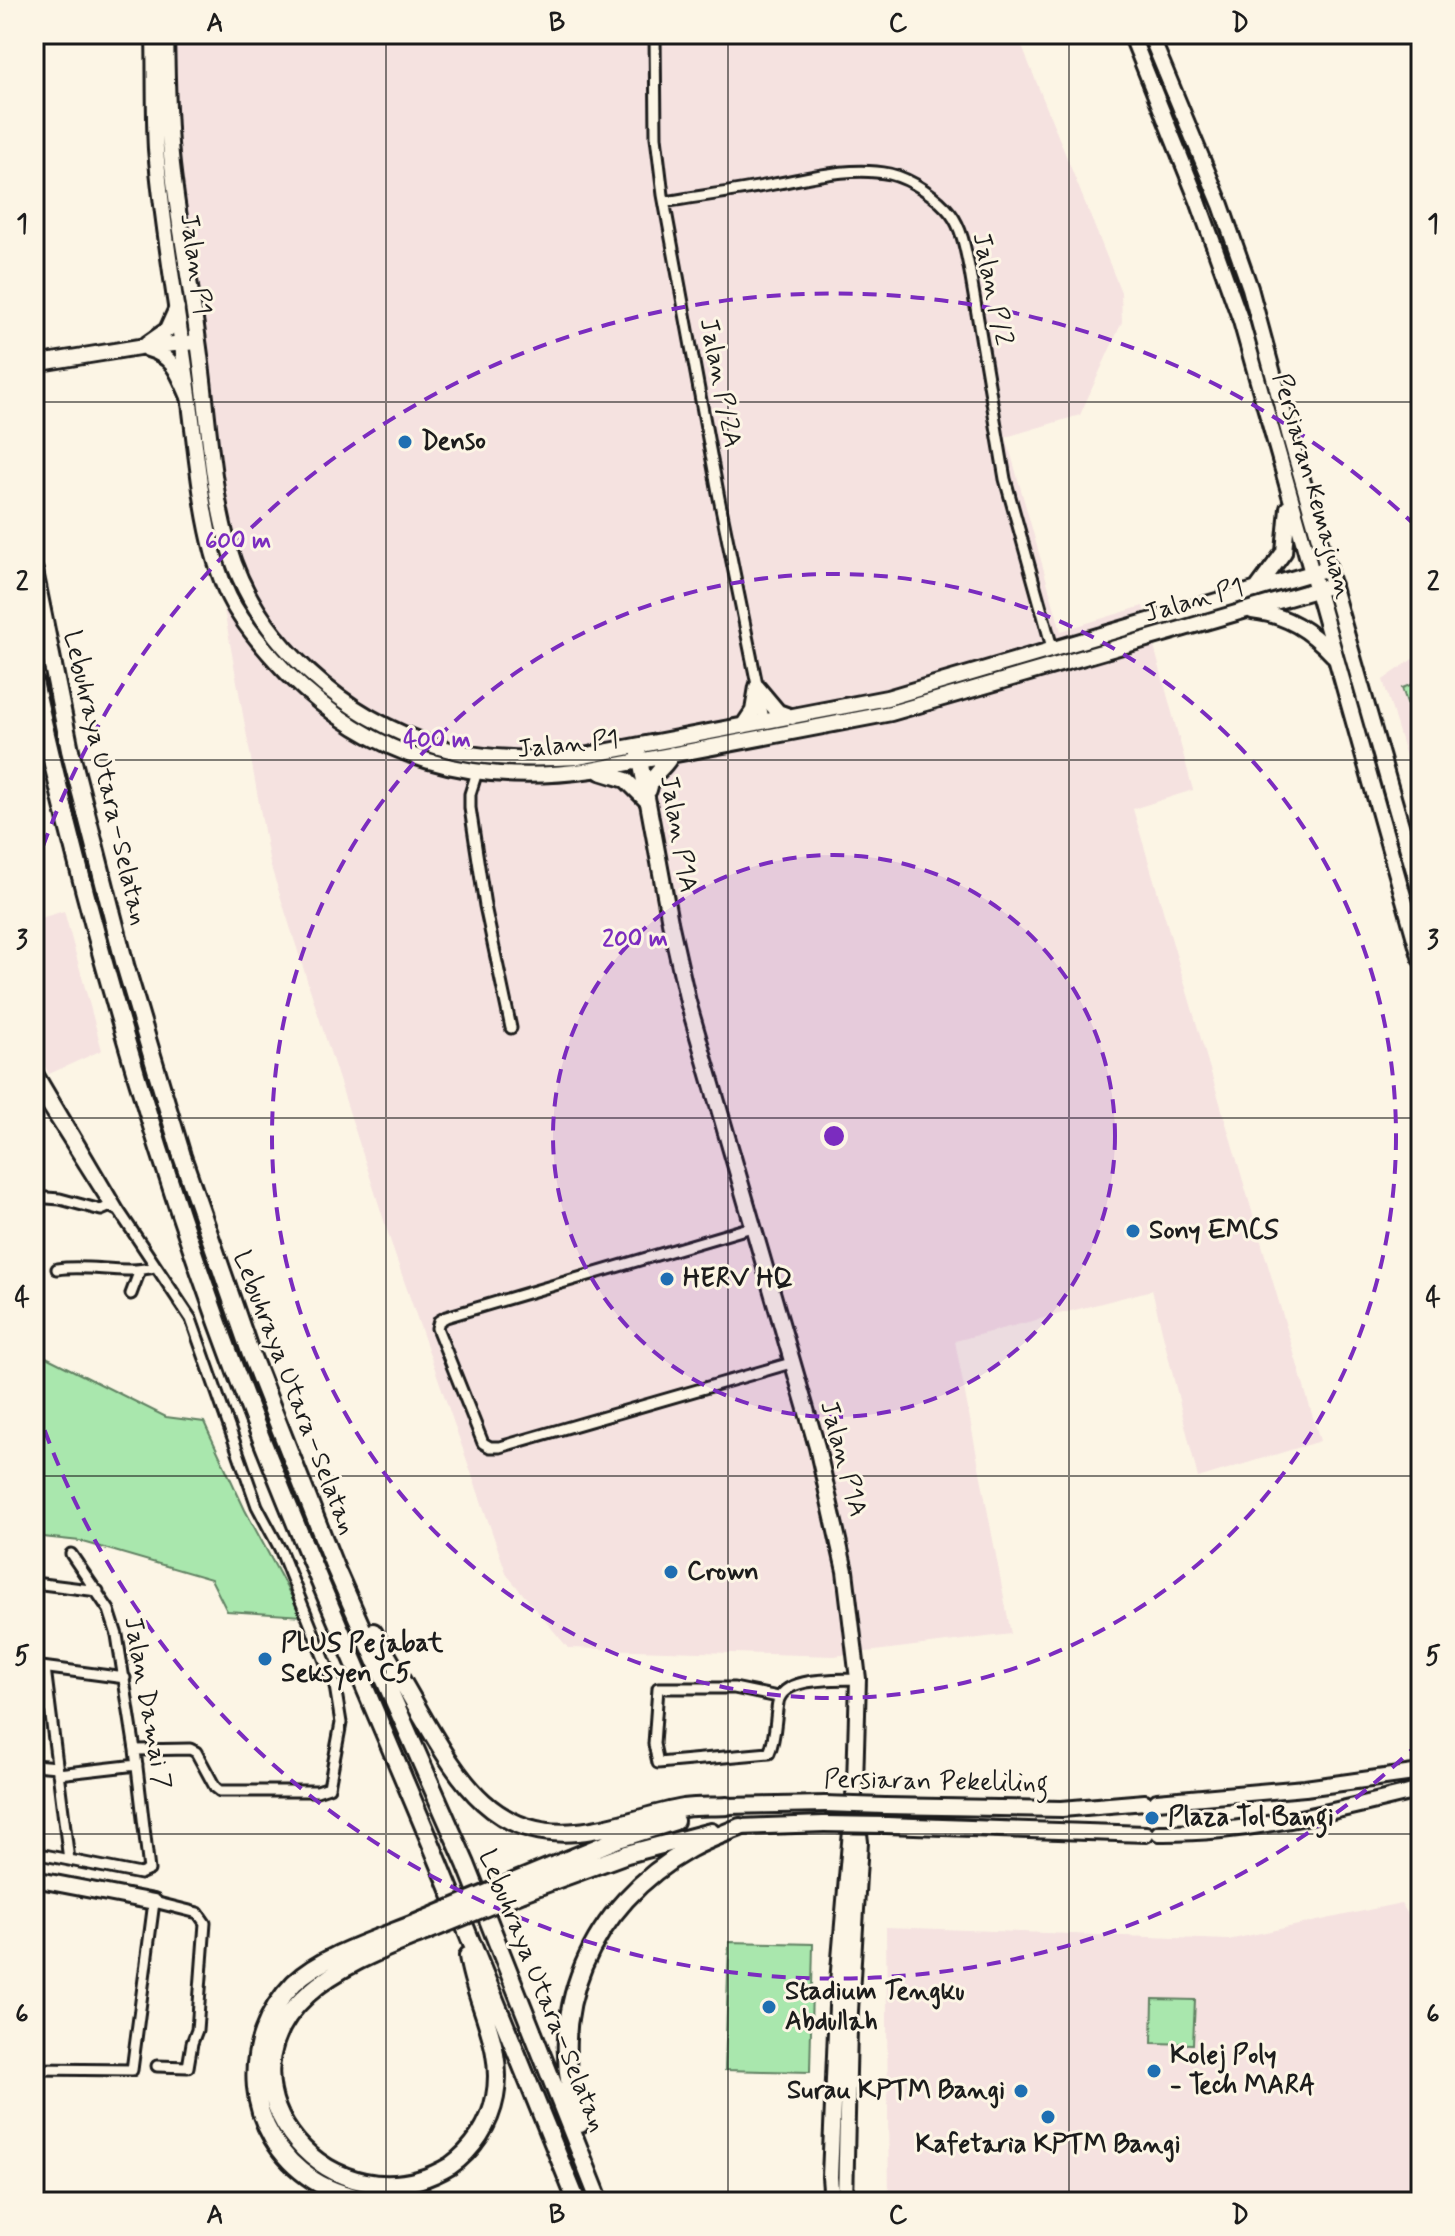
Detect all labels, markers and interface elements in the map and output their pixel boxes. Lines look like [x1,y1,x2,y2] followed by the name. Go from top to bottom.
[206,7,224,41] text: A
[549,7,565,41] text: B
[889,7,908,41] text: C
[1231,7,1249,41] text: D
[16,208,28,242] text: 1
[1427,208,1439,242] text: 1
[171,211,219,317] street label: Jalan P1
[963,230,1021,349] street label: Jalan P/2
[691,315,749,451] street label: Jalan P/2A
[1264,369,1360,603] street label: Persiaran Kemajuan
[421,425,486,459] place label: Denso
[396,433,414,451] marker: Denso
[205,526,271,557] text: 600 m
[16,566,29,600] text: 2
[1427,566,1440,600] text: 2
[1140,571,1248,631] street label: Jalan P1
[55,627,155,929] street label: Lebuhraya Utara–Selatan
[516,723,620,767] street label: Jalan P1
[403,725,471,756] text: 400 m
[651,772,705,896] street label: Jalan P1A
[16,924,28,958] text: 3
[602,924,668,955] text: 200 m
[1427,924,1439,958] text: 3
[820,1122,848,1150] centre of rings
[1149,1214,1279,1248] place label: Sony EMCS
[1124,1222,1142,1240] marker: Sony EMCS
[224,1246,364,1540] street label: Lebuhraya Utara–Selatan
[683,1262,793,1296] place label: HERV HQ
[658,1270,676,1288] marker: HERV HQ
[14,1282,30,1316] text: 4
[1425,1282,1441,1316] text: 4
[811,1397,875,1521] street label: Jalan P1A
[687,1555,759,1589] place label: Crown
[662,1563,680,1581] marker: Crown
[115,1614,179,1792] street label: Jalan Damai 7
[281,1627,444,1691] place label: PLUS Pejabat Seksyen C5
[14,1640,30,1674] text: 5
[1425,1640,1441,1674] text: 5
[256,1650,274,1668] marker: PLUS Pejabat Seksyen C5
[823,1763,1049,1804] street label: Persiaran Pekeliling
[1168,1801,1334,1838] place label: Plaza Tol Bangi
[1143,1809,1161,1827] marker: Plaza Tol Bangi
[470,1845,614,2137] street label: Lebuhraya Utara–Selatan
[785,1975,965,2039] place label: Stadium Tengku Abdullah
[15,1998,29,2032] text: 6
[760,1998,778,2016] marker: Stadium Tengku Abdullah
[1426,1998,1440,2032] text: 6
[1170,2039,1315,2103] place label: Kolej Poly - Tech MARA
[1145,2062,1163,2080] marker: Kolej Poly - Tech MARA
[787,2074,1005,2109] place label: Surau KPTM Bangi
[1012,2082,1030,2100] marker: Surau KPTM Bangi
[1039,2108,1057,2126] marker: Kafetaria KPTM Bangi
[915,2128,1181,2163] place label: Kafetaria KPTM Bangi
[206,2199,224,2233] text: A
[549,2199,565,2233] text: B
[889,2199,908,2233] text: C
[1231,2199,1249,2233] text: D

